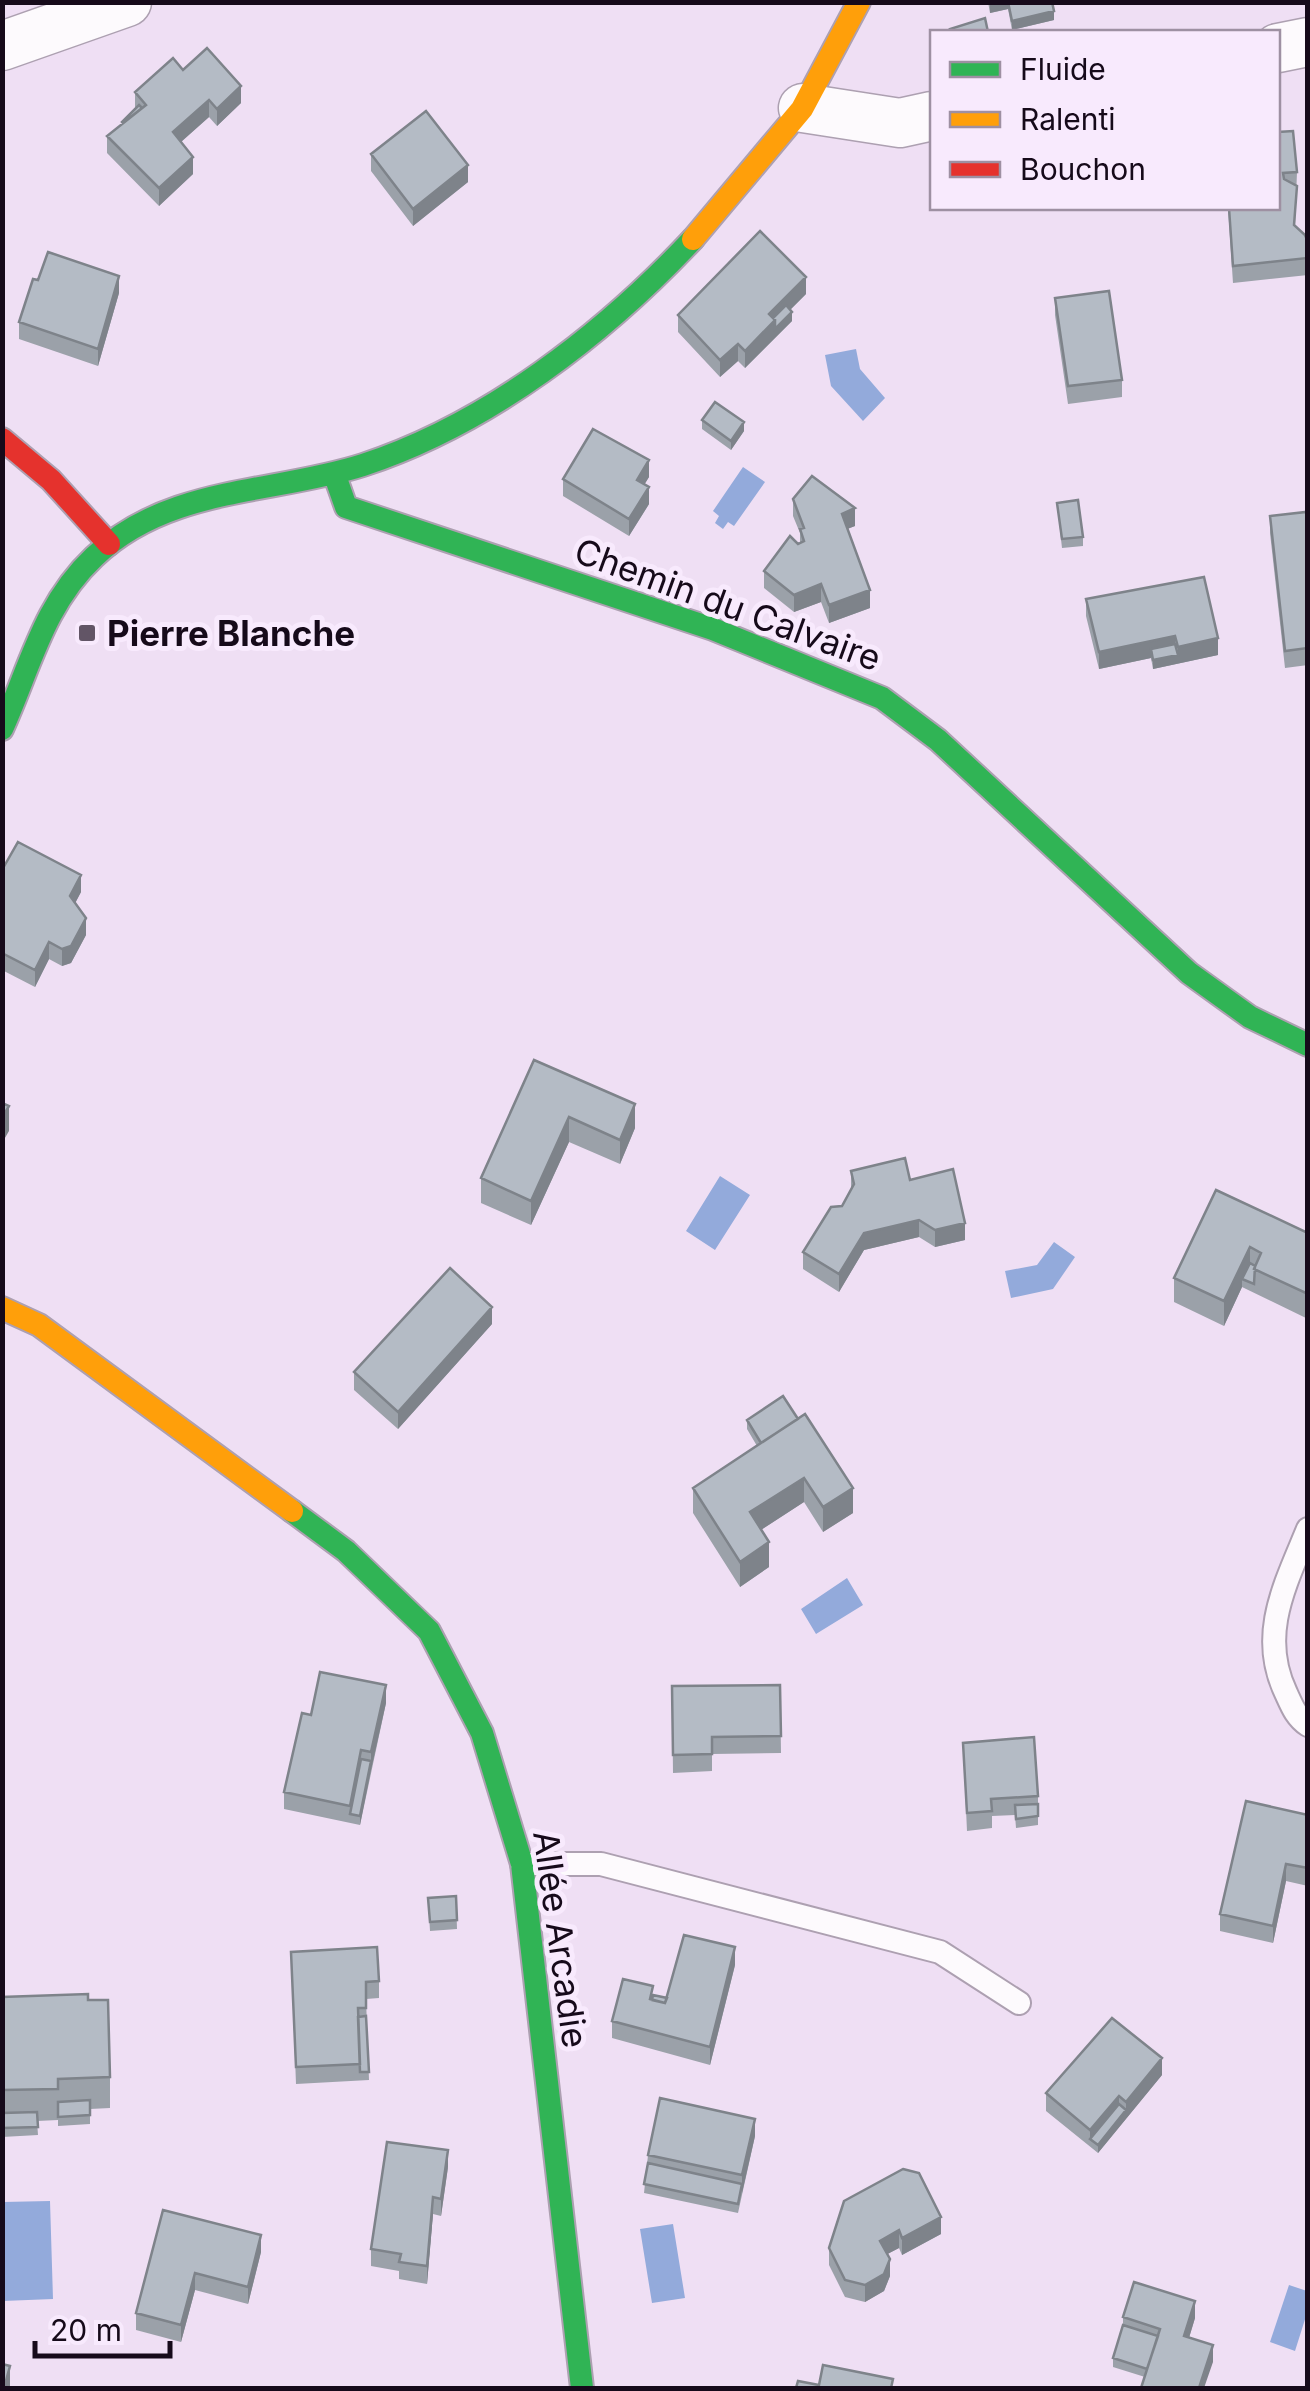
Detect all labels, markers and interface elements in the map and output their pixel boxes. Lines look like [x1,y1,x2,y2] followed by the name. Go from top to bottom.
[930,30,1280,210] legend
[1020,51,1106,87] text: Fluide
[1020,101,1116,137] text: Ralenti
[1020,151,1146,187] text: Bouchon
[569,529,887,679] street label: Chemin du Calvaire
[107,612,355,654] place label: Pierre Blanche
[76,622,98,644] marker: Pierre Blanche
[525,1828,597,2050] street label: Allée Arcadie
[35,2296,170,2358] scale bar
[50,2312,122,2348] text: 20 m

